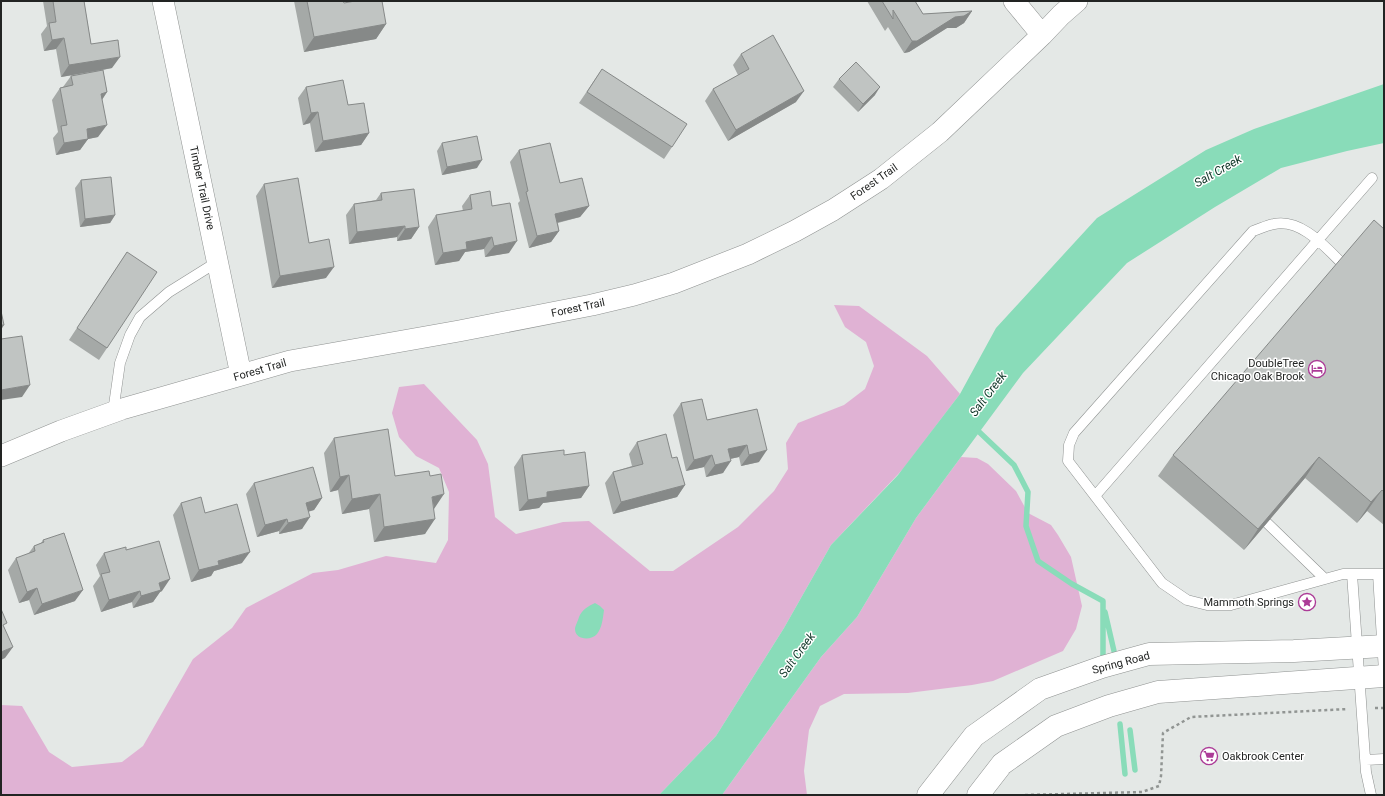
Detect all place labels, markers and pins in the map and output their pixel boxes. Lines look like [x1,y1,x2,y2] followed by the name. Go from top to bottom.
[1211,357,1304,383] place label: DoubleTree Chicago Oak Brook
[1307,359,1327,379] hotel icon: DoubleTree Chicago Oak Brook
[1297,592,1317,612] place icon: Mammoth Springs
[1203,596,1294,609] place label: Mammoth Springs
[1199,746,1219,766] supermarket icon: Oakbrook Center
[1222,750,1304,763] place label: Oakbrook Center

